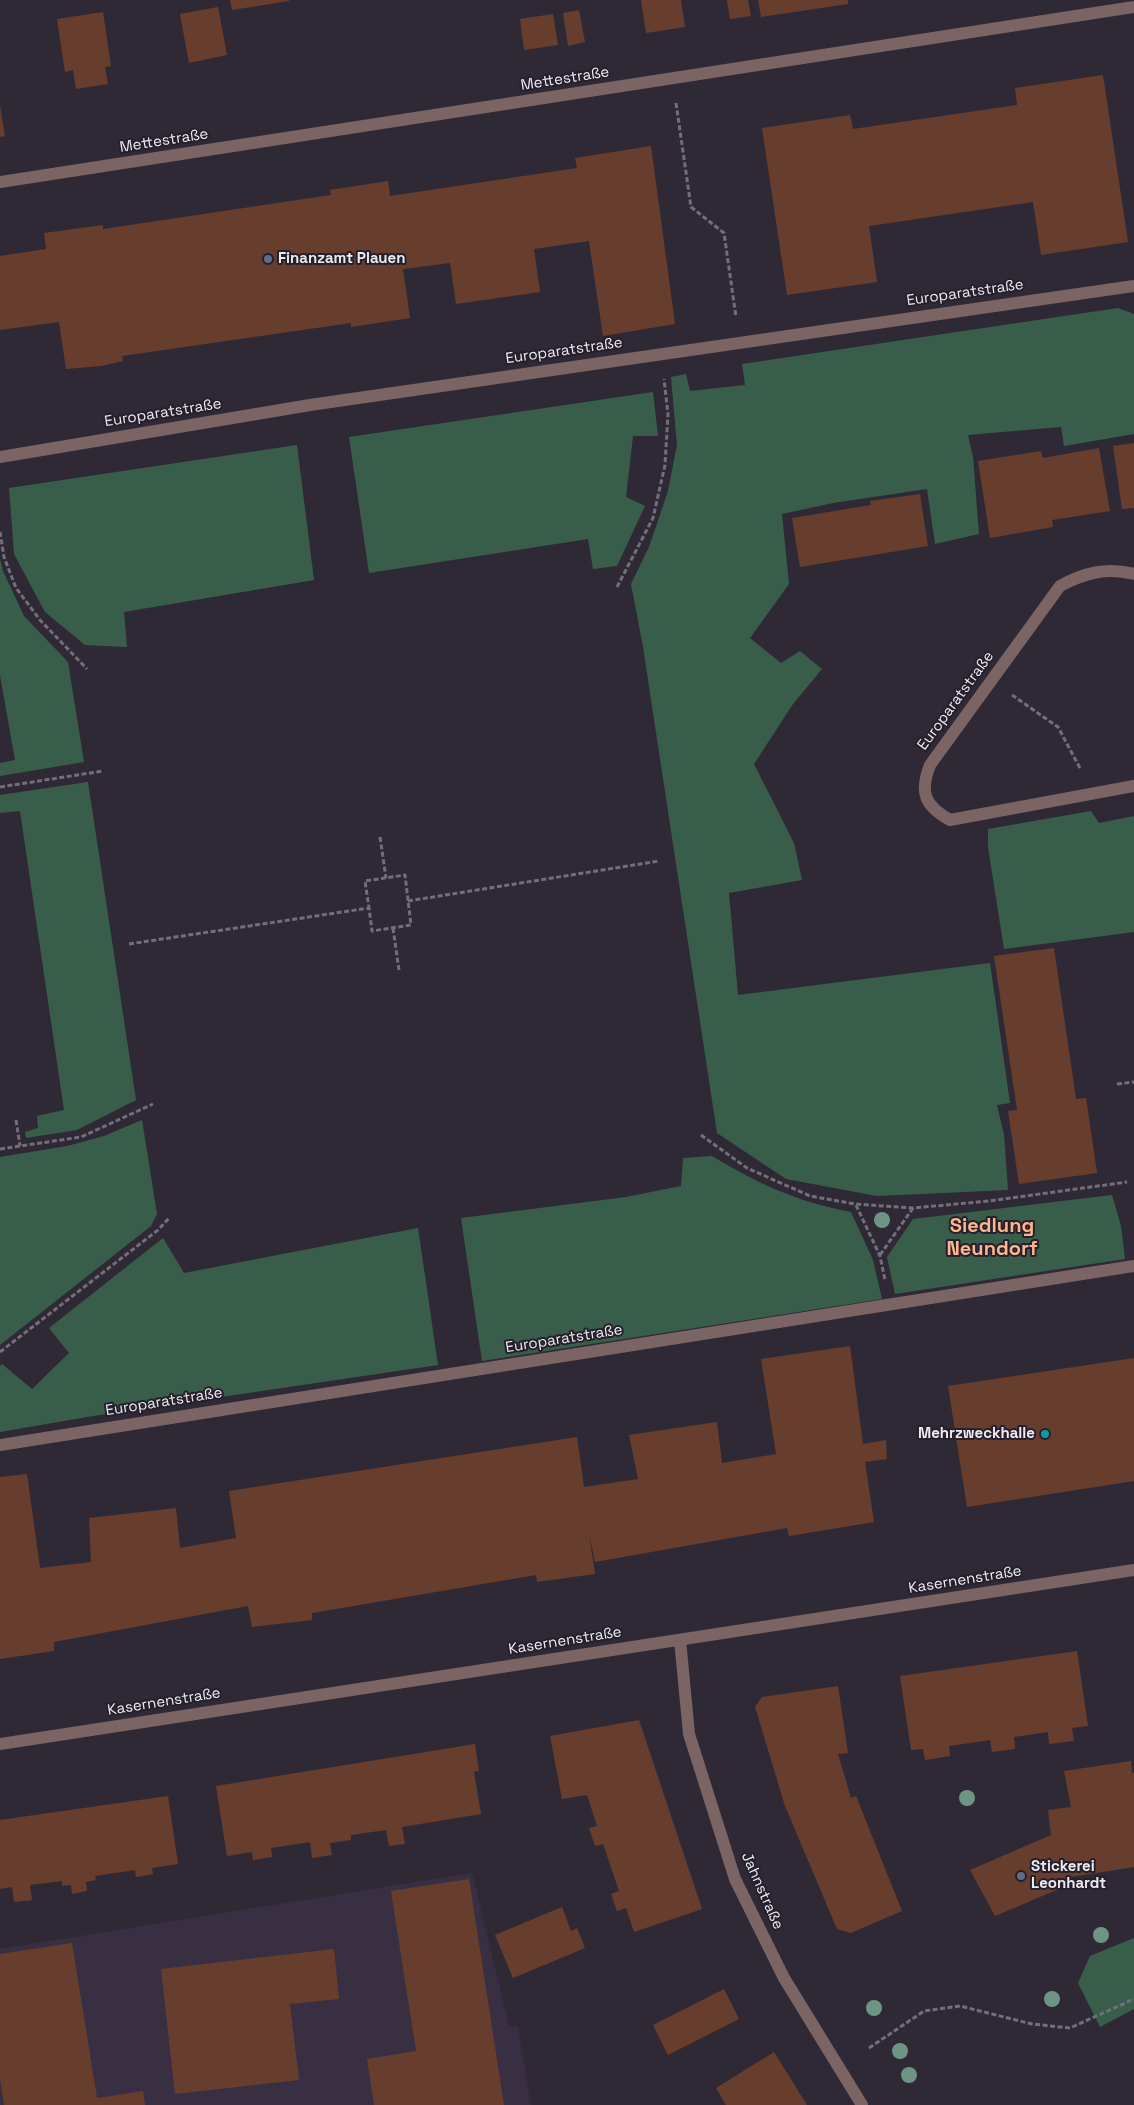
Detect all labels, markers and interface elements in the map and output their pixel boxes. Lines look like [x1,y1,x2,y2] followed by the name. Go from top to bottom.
[519,63,611,95] street label: Mettestraße
[118,125,210,157] street label: Mettestraße
[278,250,405,268] place label: Finanzamt Plauen
[262,253,274,265] marker: Finanzamt Plauen
[905,276,1025,310] street label: Europaratstraße
[504,334,624,368] street label: Europaratstraße
[103,395,223,431] street label: Europaratstraße
[914,648,998,754] street label: Europaratstraße
[946,1215,1038,1262] district label: Siedlung Neundorf
[504,1321,624,1357] street label: Europaratstraße
[104,1384,224,1420] street label: Europaratstraße
[918,1425,1035,1443] place label: Mehrzweckhalle
[1039,1428,1051,1440] marker: Mehrzweckhalle
[907,1562,1023,1598] street label: Kasernenstraße
[507,1623,623,1659] street label: Kasernenstraße
[106,1684,222,1720] street label: Kasernenstraße
[737,1850,787,1932] street label: Jahnstraße
[1031,1858,1106,1893] place label: Stickerei Leonhardt
[1015,1870,1027,1882] marker: Stickerei Leonhardt

